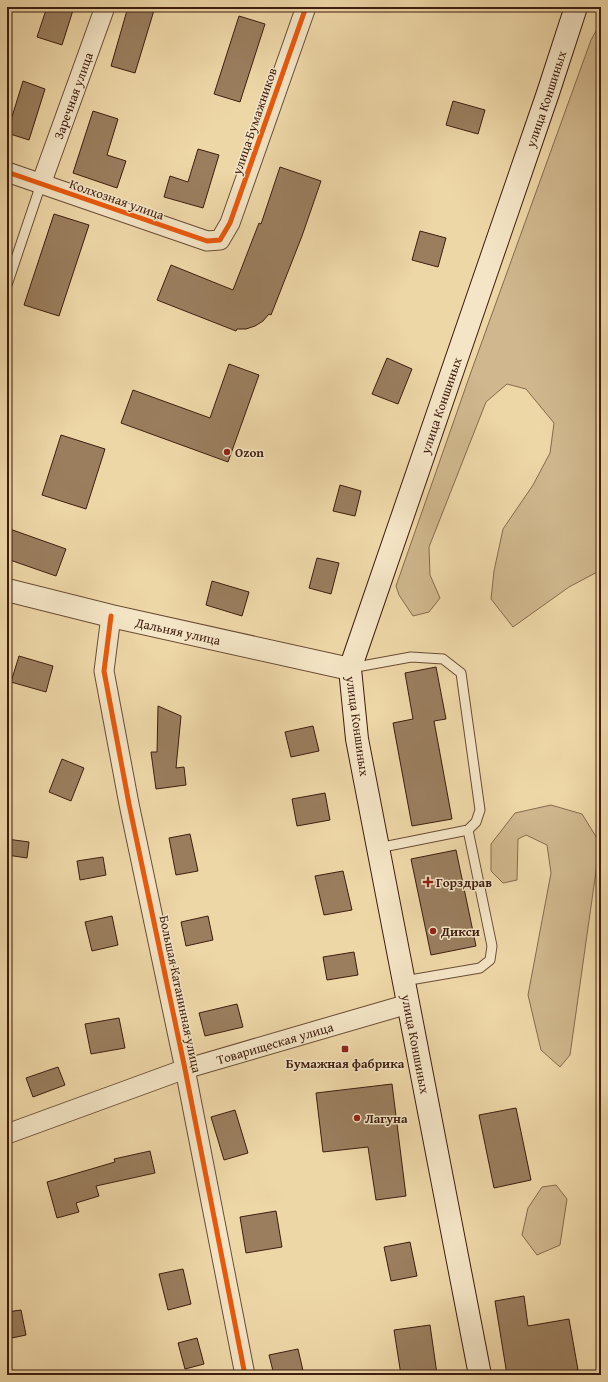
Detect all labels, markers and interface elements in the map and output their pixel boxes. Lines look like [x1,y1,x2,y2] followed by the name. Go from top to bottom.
[521,48,571,151] street label: улица Коншиных
[49,49,98,142] street label: Заречная улица
[227,65,282,178] street label: улица Бумажников
[67,174,167,225] street label: Колхозная улица
[415,354,467,457] street label: улица Коншиных
[235,443,264,462] place label: Ozon
[222,447,232,457] marker: Ozon
[133,613,223,650] street label: Дальняя улица
[341,674,374,778] street label: улица Коншиных
[436,873,492,892] place label: Горздрав
[423,877,433,887] marker: Горздрав
[155,914,207,1075] street label: Большая Катанинная улица
[440,922,480,941] place label: Дикси
[428,926,438,936] marker: Дикси
[396,992,435,1096] street label: улица Коншиных
[214,1017,336,1069] street label: Товарищеская улица
[340,1044,350,1054] marker: Бумажная фабрика
[286,1054,405,1073] place label: Бумажная фабрика
[365,1109,408,1128] place label: Лагуна
[352,1113,362,1123] marker: Лагуна

